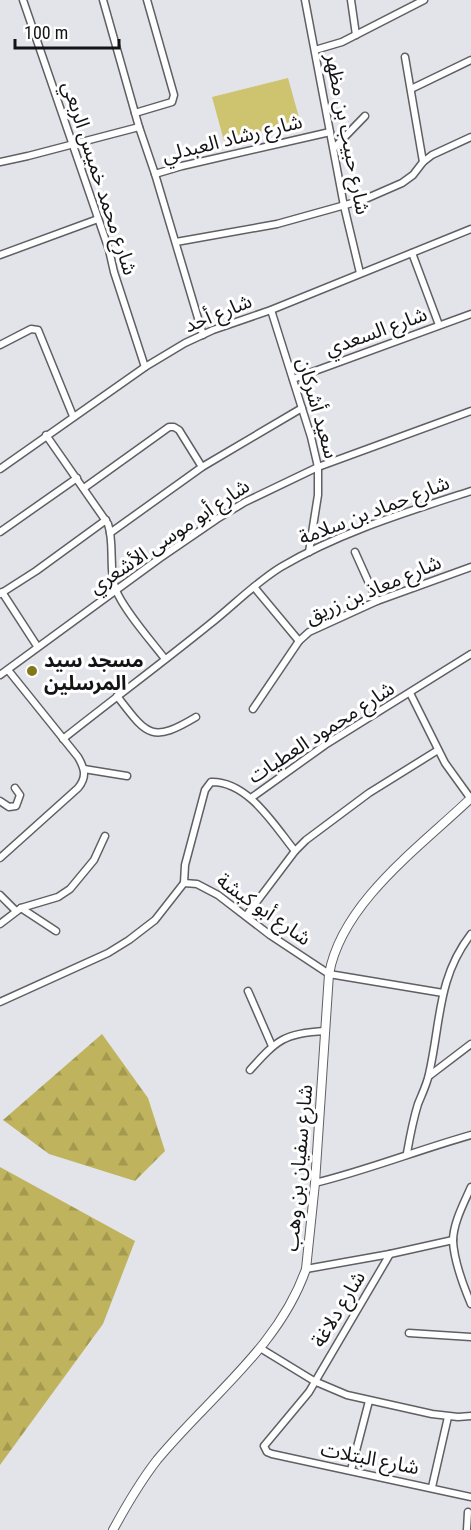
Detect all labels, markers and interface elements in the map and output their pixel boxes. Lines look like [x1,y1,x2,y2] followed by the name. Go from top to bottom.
[15,12,118,50] scale bar
[24,22,68,43] text: 100 m
[317,51,375,217] street label: شارع حبيب بن مظهر
[54,78,143,279] street label: شارع محمد خميس الربعي
[159,109,306,171] street label: شارع رشاد العبدلي
[181,289,256,340] street label: شارع أحد
[322,301,432,364] street label: شارع السعدي
[292,355,344,461] street label: سعيد أشركان
[295,470,454,553] street label: شارع حماد بن سلامة
[84,473,256,602] street label: شارع أبو موسى الأشعري
[301,550,446,631] street label: شارع معاذ بن زريق
[44,648,144,695] place label: مسجد سيد المرسلين
[25,664,39,678] marker: مسجد سيد المرسلين
[243,676,400,791] street label: شارع محمود العطيات
[211,868,316,953] street label: شارع أبو كبشة
[279,1083,320,1253] street label: شارع سفيان بن وهب
[306,1267,373,1353] street label: شارع دلاغة
[318,1437,421,1482] street label: شارع البتلات

